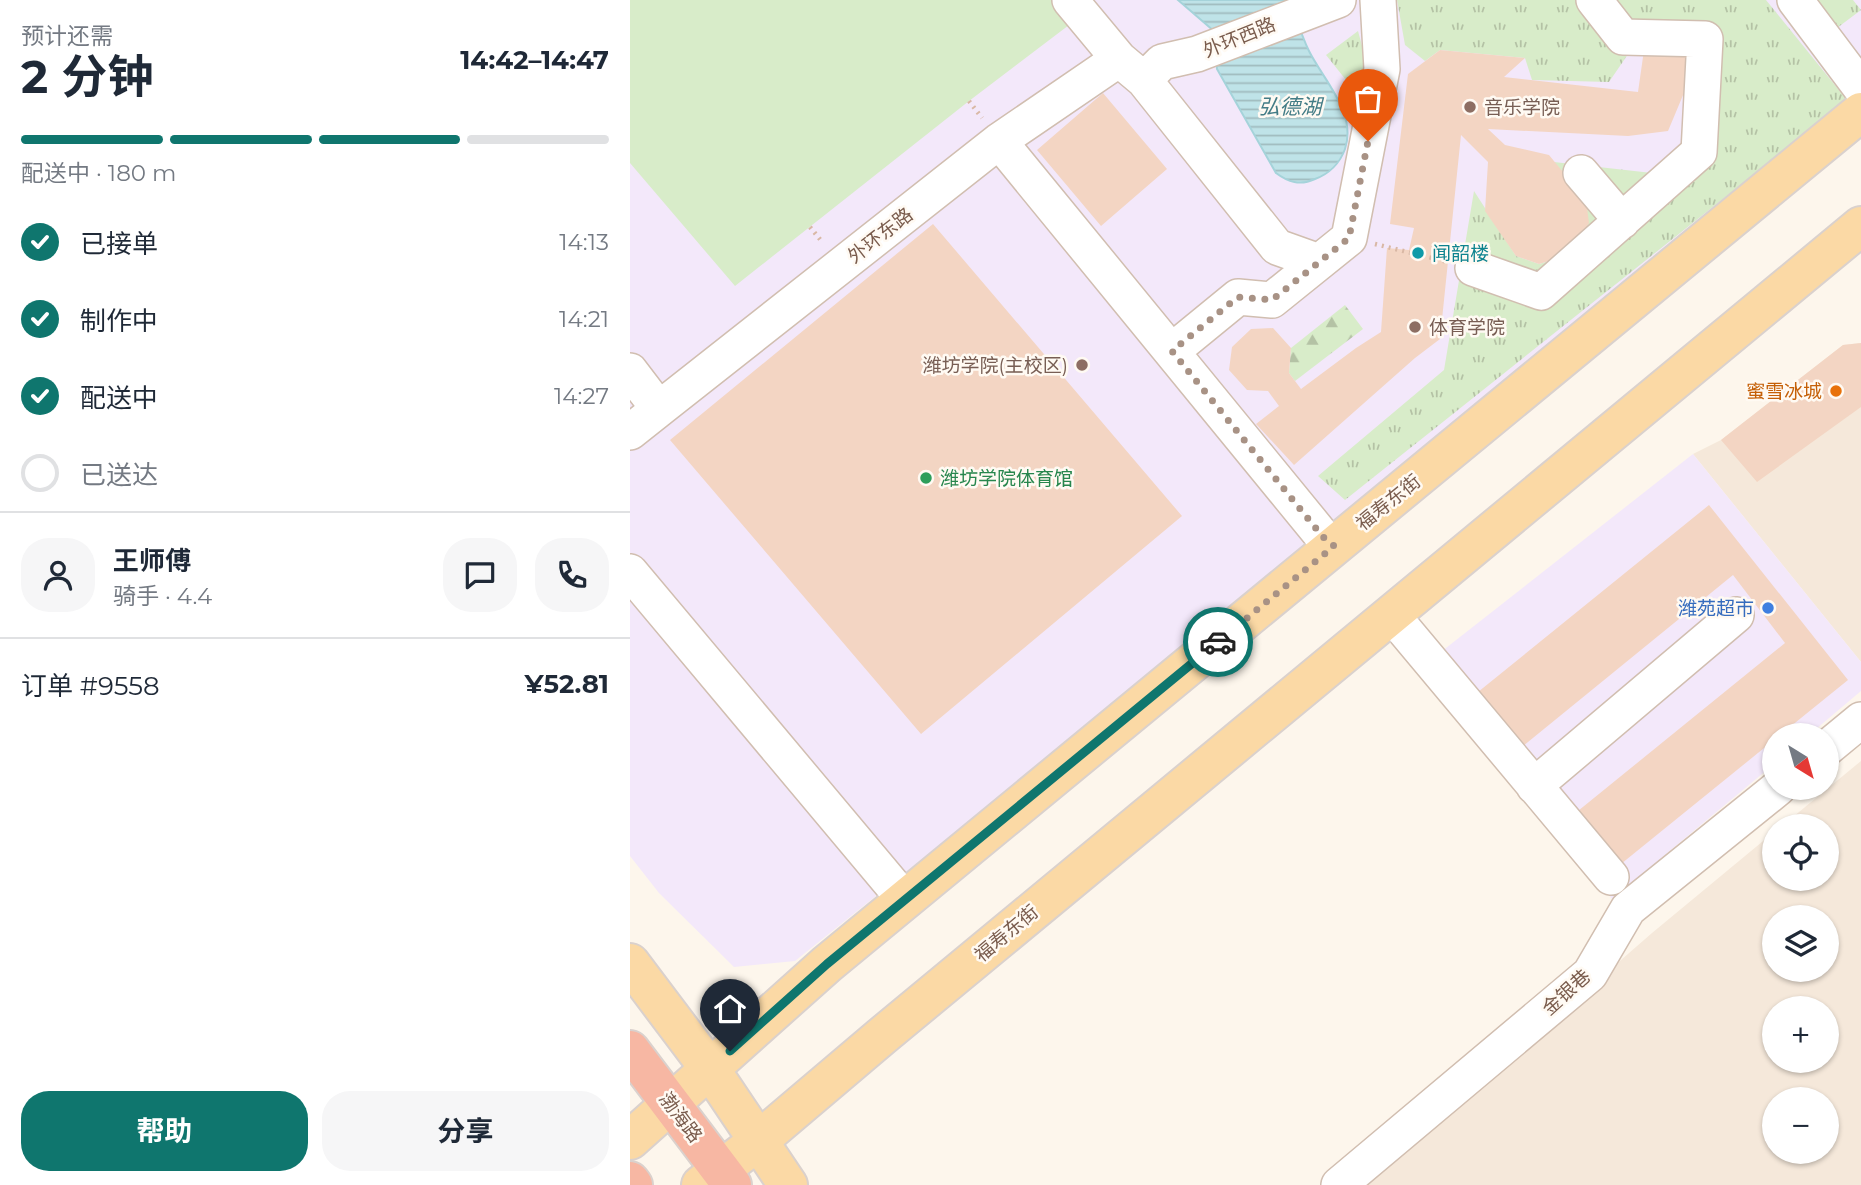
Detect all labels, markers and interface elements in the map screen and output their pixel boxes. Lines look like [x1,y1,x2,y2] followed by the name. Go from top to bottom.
[1200,13,1279,62] street label: 外环西路
[21,22,113,50] text: 预计还需
[460,44,609,76] text: 14:42–14:47
[21,48,153,105] text: 2 分钟
[1338,69,1398,141] pin
[1349,80,1387,118] icon: bag
[1259,94,1324,119] water label: 弘德湖
[1484,96,1560,119] place label: 音乐学院
[1462,99,1478,115] marker: 音乐学院
[21,159,176,187] text: 配送中 · 180 m
[843,203,917,268] street label: 外环东路
[21,223,59,261] icon: check
[80,228,158,260] text: 已接单
[559,228,609,256] text: 14:13
[1432,242,1489,265] place label: 闻韶楼
[1410,245,1426,261] marker: 闻韶楼
[21,300,59,338] icon: check
[80,305,158,337] text: 制作中
[559,305,609,333] text: 14:21
[1429,316,1505,339] place label: 体育学院
[1407,319,1423,335] marker: 体育学院
[922,354,1068,377] place label: 潍坊学院(主校区)
[1074,357,1090,373] marker: 潍坊学院(主校区)
[21,377,59,415] icon: check
[1746,380,1822,403] place label: 蜜雪冰城
[80,382,158,414] text: 配送中
[554,382,609,410] text: 14:27
[1828,383,1844,399] marker: 蜜雪冰城
[80,459,158,491] text: 已送达
[940,467,1073,490] place label: 潍坊学院体育馆
[918,470,934,486] marker: 潍坊学院体育馆
[1352,470,1425,535] street label: 福寿东街
[21,538,95,612] button: person
[443,538,517,612] button: chat
[535,538,609,612] button: phone
[113,545,191,577] text: 王师傅
[113,582,212,610] text: 骑手 · 4.4
[1678,597,1754,620] place label: 潍苑超市
[1760,600,1776,616] marker: 潍苑超市
[1183,607,1253,677] courier
[1199,623,1237,661] icon: car
[524,668,609,700] text: ¥52.81
[21,670,160,702] text: 订单 #9558
[1762,723,1839,800] north arrow
[1762,723,1839,1164] map controls
[1762,814,1839,891] button: locate
[970,900,1043,967] street label: 福寿东街
[1762,905,1839,982] button: layers
[1537,965,1595,1020] street label: 金银巷
[700,979,760,1051] pin
[711,990,749,1028] icon: home
[1762,996,1839,1073] button: +
[1762,1087,1839,1164] button: −
[654,1088,707,1147] street label: 渤海路
[21,1091,308,1171] button: 帮助
[322,1091,609,1171] button: 分享

